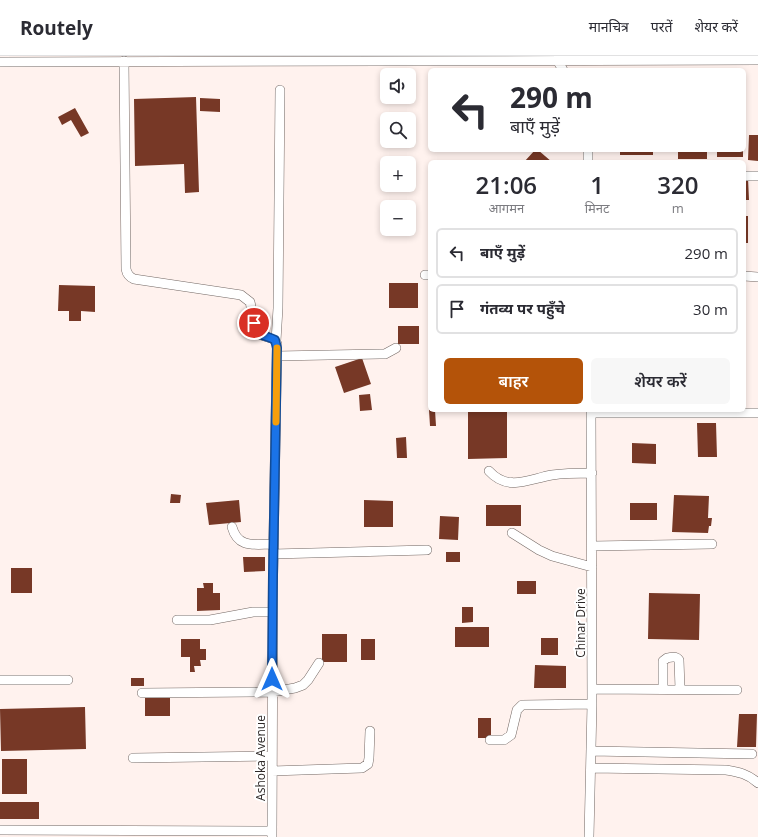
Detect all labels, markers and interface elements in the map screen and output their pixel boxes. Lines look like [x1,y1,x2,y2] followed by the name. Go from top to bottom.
[20,15,93,41] text: Routely
[589,17,629,36] text: मानचित्र
[651,17,673,36] text: परतें
[695,17,738,36] text: शेयर करें
[380,68,416,236] map controls
[380,68,416,104] button: sound
[510,78,593,116] text: 290 m
[444,84,496,136] icon: left
[380,112,416,148] button: search
[510,114,560,138] text: बाएँ मुड़ें
[380,156,416,192] button: +
[476,168,537,201] text: 21:06
[590,168,604,201] text: 1
[657,168,698,201] text: 320
[489,199,524,217] text: आगमन
[585,199,610,217] text: मिनट
[672,199,684,217] text: m
[380,200,416,236] button: −
[446,242,468,264] icon: left
[480,242,525,262] text: बाएँ मुड़ें
[684,243,728,263] text: 290 m
[446,298,468,320] icon: arrive
[480,298,565,318] text: गंतव्य पर पहुँचे
[693,299,728,319] text: 30 m
[237,306,271,340] pin
[243,312,265,334] icon: arrive
[444,358,583,404] button: बाहर
[591,358,730,404] button: शेयर करें
[572,588,589,658] street label: Chinar Drive
[251,658,293,700] position arrow
[252,715,269,801] street label: Ashoka Avenue

